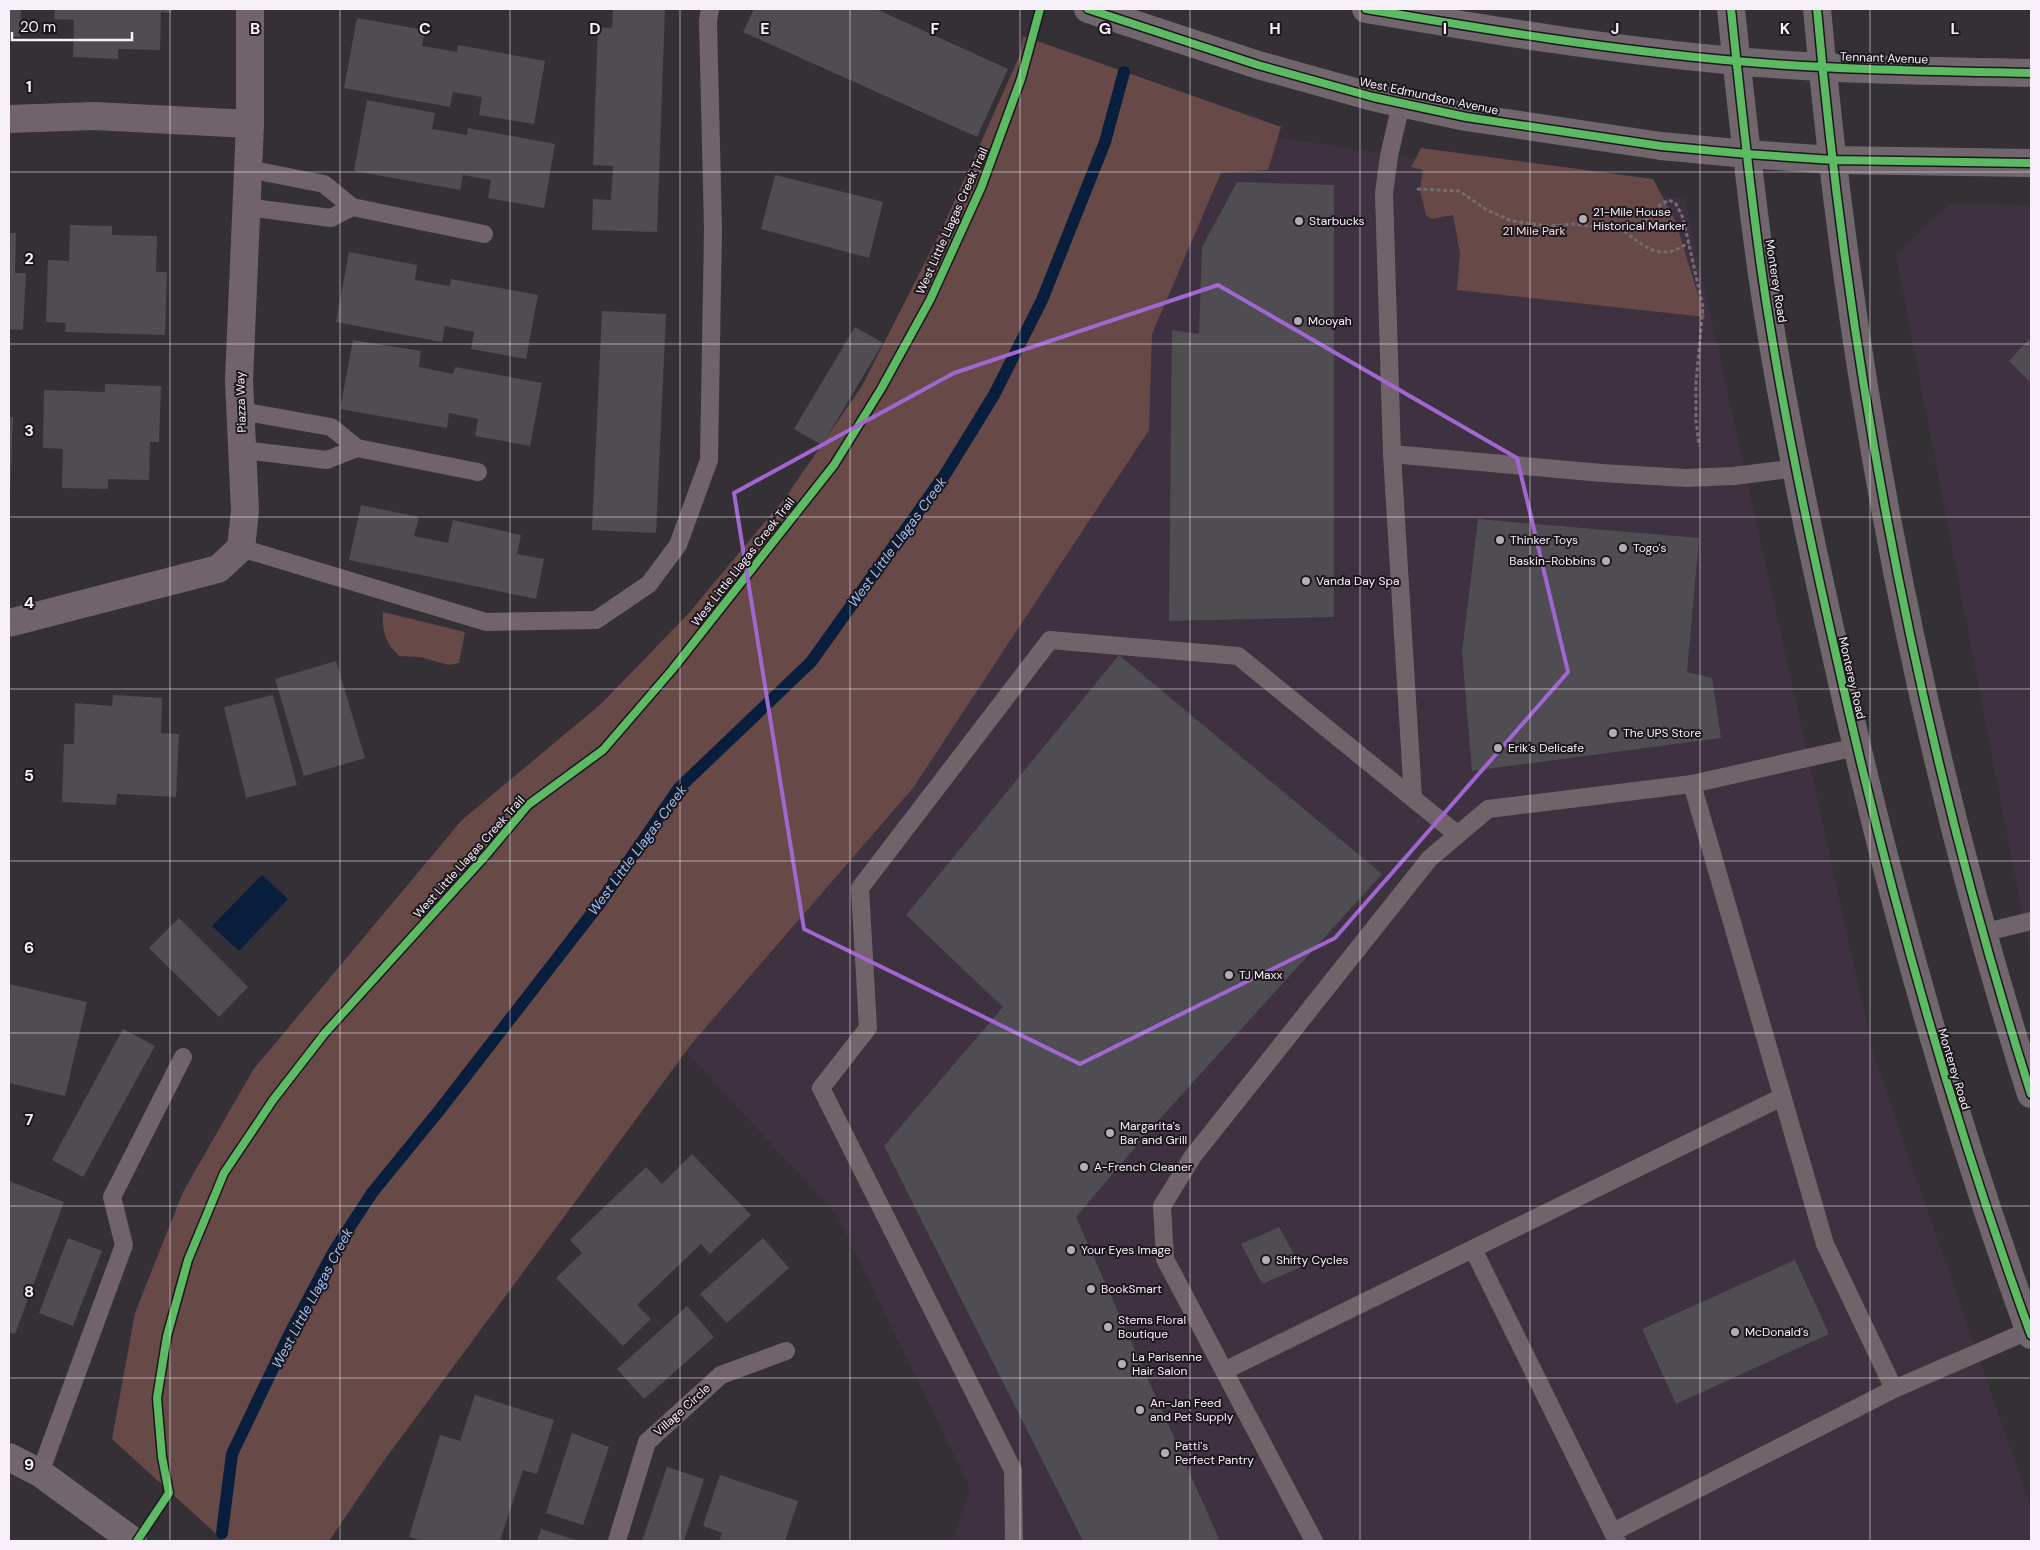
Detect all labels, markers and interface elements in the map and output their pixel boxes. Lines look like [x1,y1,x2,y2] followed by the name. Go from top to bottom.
[12,10,132,42] scale bar
[20,17,56,37] text: 20 m
[250,18,260,39] text: B
[419,18,431,39] text: C
[589,18,601,39] text: D
[760,18,770,39] text: E
[931,18,940,39] text: F
[1099,18,1111,39] text: G
[1269,18,1281,39] text: H
[1443,18,1447,39] text: I
[1611,18,1619,39] text: J
[1780,18,1791,39] text: K
[1951,18,1960,39] text: L
[1840,48,1929,68] street label: Tennant Avenue
[1358,73,1500,119] street label: West Edmundson Avenue
[26,76,32,97] text: 1
[912,145,992,297] street label: West Little Llagas Creek Trail
[1593,204,1687,234] place label: 21-Mile House Historical Marker
[1309,213,1365,229] place label: Starbucks
[1577,213,1589,225] marker: 21-Mile House Historical Marker
[1293,215,1305,227] marker: Starbucks
[1502,223,1566,239] park label: 21 Mile Park
[1762,238,1790,324] street label: Monterey Road
[24,248,34,269] text: 2
[1308,313,1352,329] place label: Mooyah
[1292,315,1304,327] marker: Mooyah
[232,371,250,433] street label: Piazza Way
[24,420,34,441] text: 3
[844,473,951,611] water label: West Little Llagas Creek
[688,494,798,630] street label: West Little Llagas Creek Trail
[1510,532,1578,548] place label: Thinker Toys
[1494,534,1506,546] marker: Thinker Toys
[1633,540,1667,556] place label: Togo's
[1617,542,1629,554] marker: Togo's
[1509,553,1596,569] place label: Baskin-Robbins
[1600,555,1612,567] marker: Baskin-Robbins
[1316,573,1400,589] place label: Vanda Day Spa
[1300,575,1312,587] marker: Vanda Day Spa
[24,592,34,613] text: 4
[1835,635,1869,721] street label: Monterey Road
[1623,725,1701,741] place label: The UPS Store
[1607,727,1619,739] marker: The UPS Store
[1508,740,1584,756] place label: Erik's Delicafe
[1492,742,1504,754] marker: Erik's Delicafe
[24,765,34,786] text: 5
[584,781,691,919] water label: West Little Llagas Creek
[410,793,528,921] street label: West Little Llagas Creek Trail
[24,937,34,958] text: 6
[1239,967,1283,983] place label: TJ Maxx
[1223,969,1235,981] marker: TJ Maxx
[1934,1026,1974,1112] street label: Monterey Road
[25,1109,34,1130] text: 7
[1120,1118,1187,1148] place label: Margarita's Bar and Grill
[1104,1127,1116,1139] marker: Margarita's Bar and Grill
[1094,1159,1193,1175] place label: A-French Cleaner
[1078,1161,1090,1173] marker: A-French Cleaner
[267,1224,357,1371] water label: West Little Llagas Creek
[1081,1242,1171,1258] place label: Your Eyes Image
[1065,1244,1077,1256] marker: Your Eyes Image
[1276,1252,1348,1268] place label: Shifty Cycles
[1260,1254,1272,1266] marker: Shifty Cycles
[24,1281,34,1302] text: 8
[1101,1281,1162,1297] place label: BookSmart
[1085,1283,1097,1295] marker: BookSmart
[1118,1312,1186,1342] place label: Stems Floral Boutique
[1102,1321,1114,1333] marker: Stems Floral Boutique
[1745,1324,1809,1340] place label: McDonald's
[1729,1326,1741,1338] marker: McDonald's
[1132,1349,1202,1379] place label: La Parisenne Hair Salon
[1116,1358,1128,1370] marker: La Parisenne Hair Salon
[650,1380,714,1440] street label: Village Circle
[1150,1395,1234,1425] place label: An-Jan Feed and Pet Supply
[1134,1404,1146,1416] marker: An-Jan Feed and Pet Supply
[1175,1438,1254,1468] place label: Patti's Perfect Pantry
[1159,1447,1171,1459] marker: Patti's Perfect Pantry
[24,1454,34,1475] text: 9

